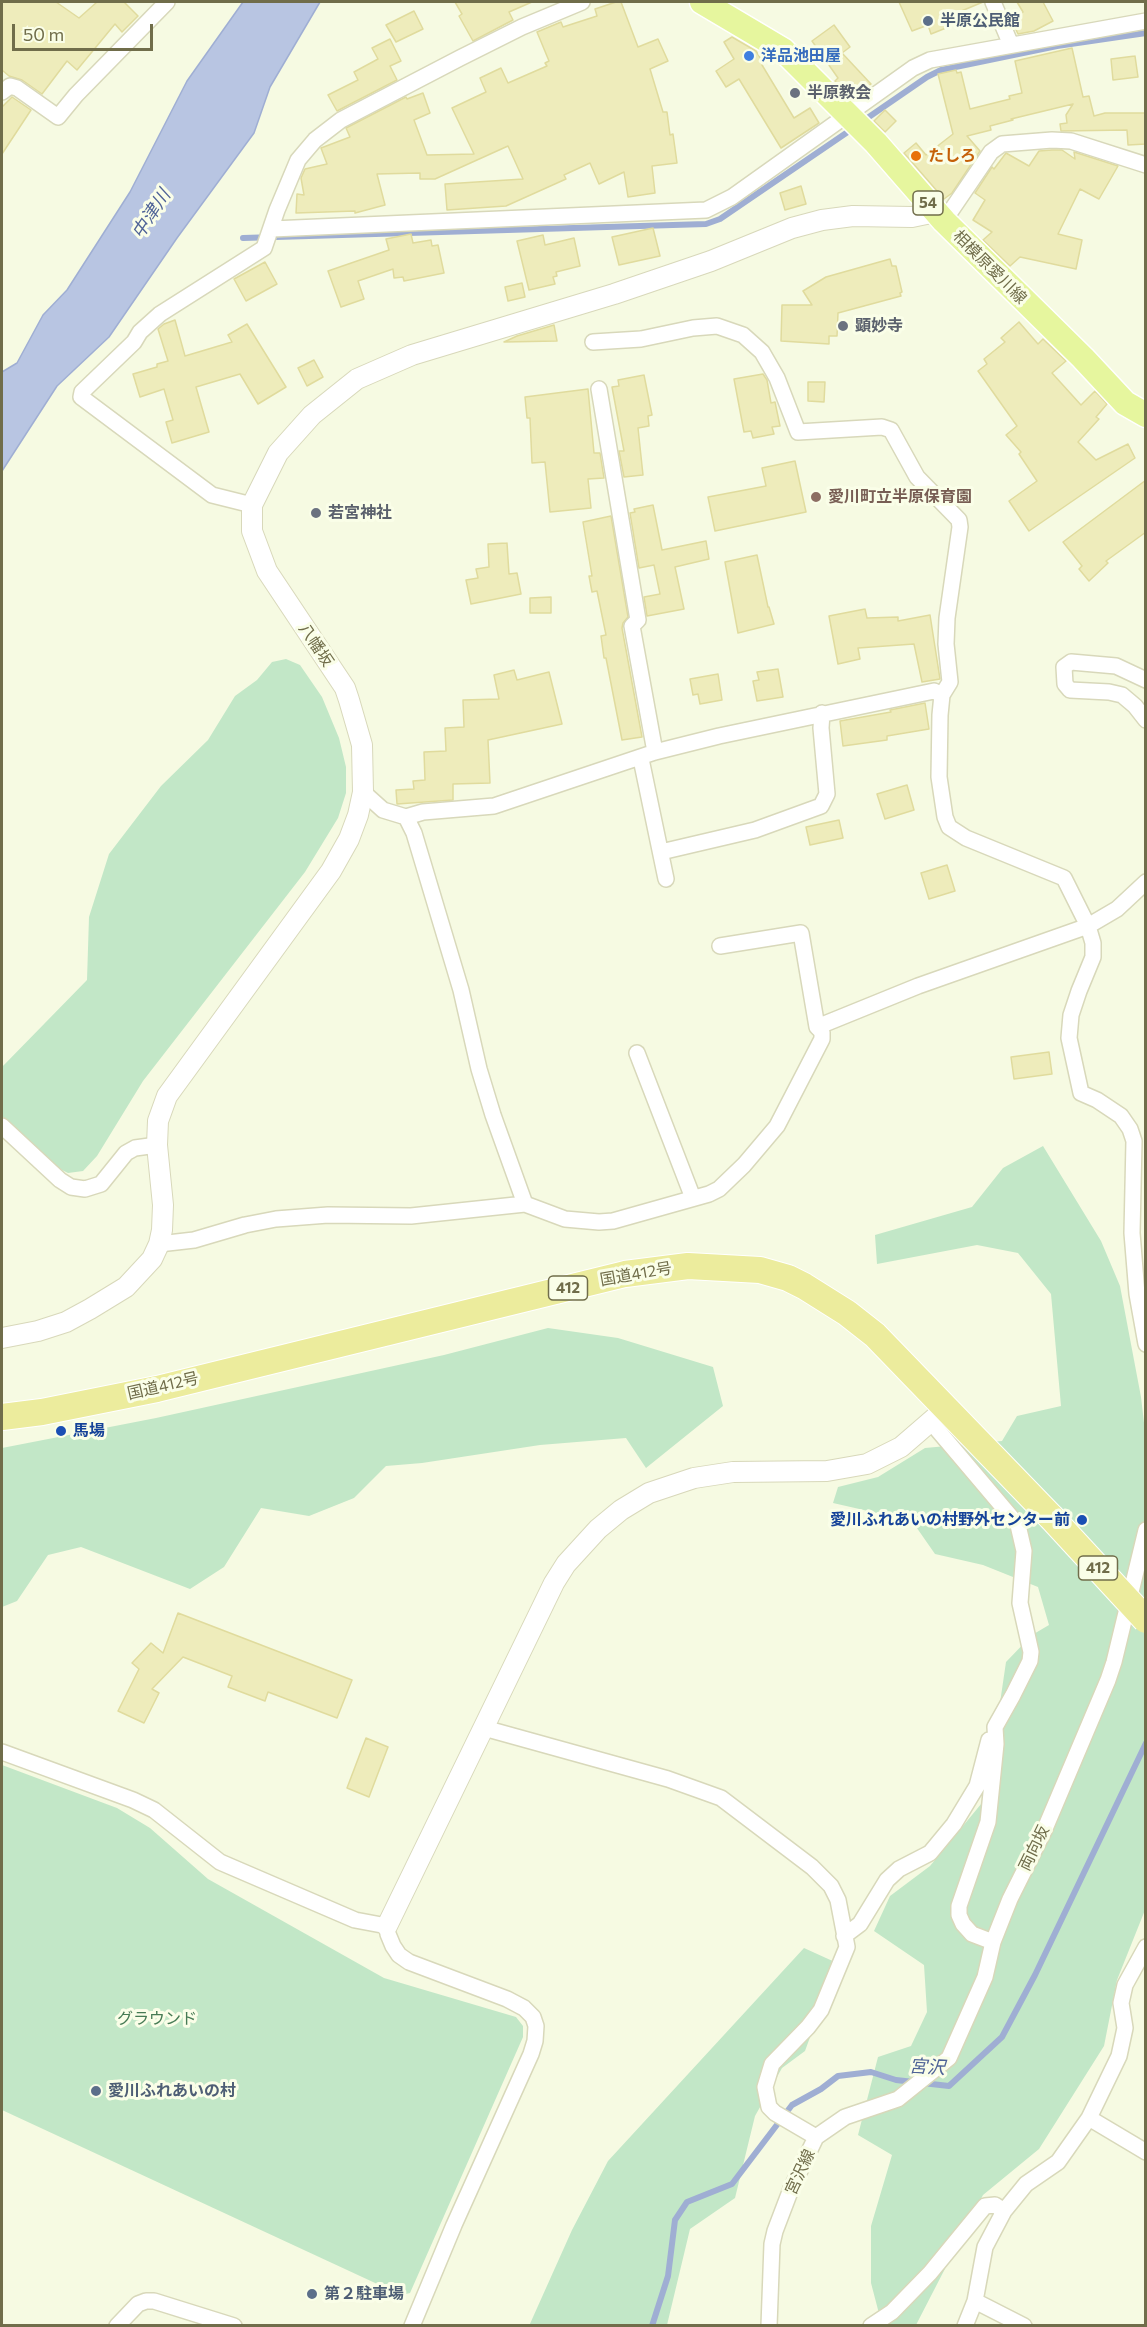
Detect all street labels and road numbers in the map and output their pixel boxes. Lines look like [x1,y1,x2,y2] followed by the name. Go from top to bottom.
[913,191,943,215] road number: 54
[949,226,1031,308] street label: 相模原愛川線
[295,620,337,670] street label: 八幡坂
[598,1258,674,1290] street label: 国道412号
[548,1276,588,1300] road number: 412
[125,1368,201,1404] street label: 国道412号
[1078,1556,1118,1580] road number: 412
[1015,1822,1053,1874] street label: 両向坂
[781,2146,819,2198] street label: 宮沢線

